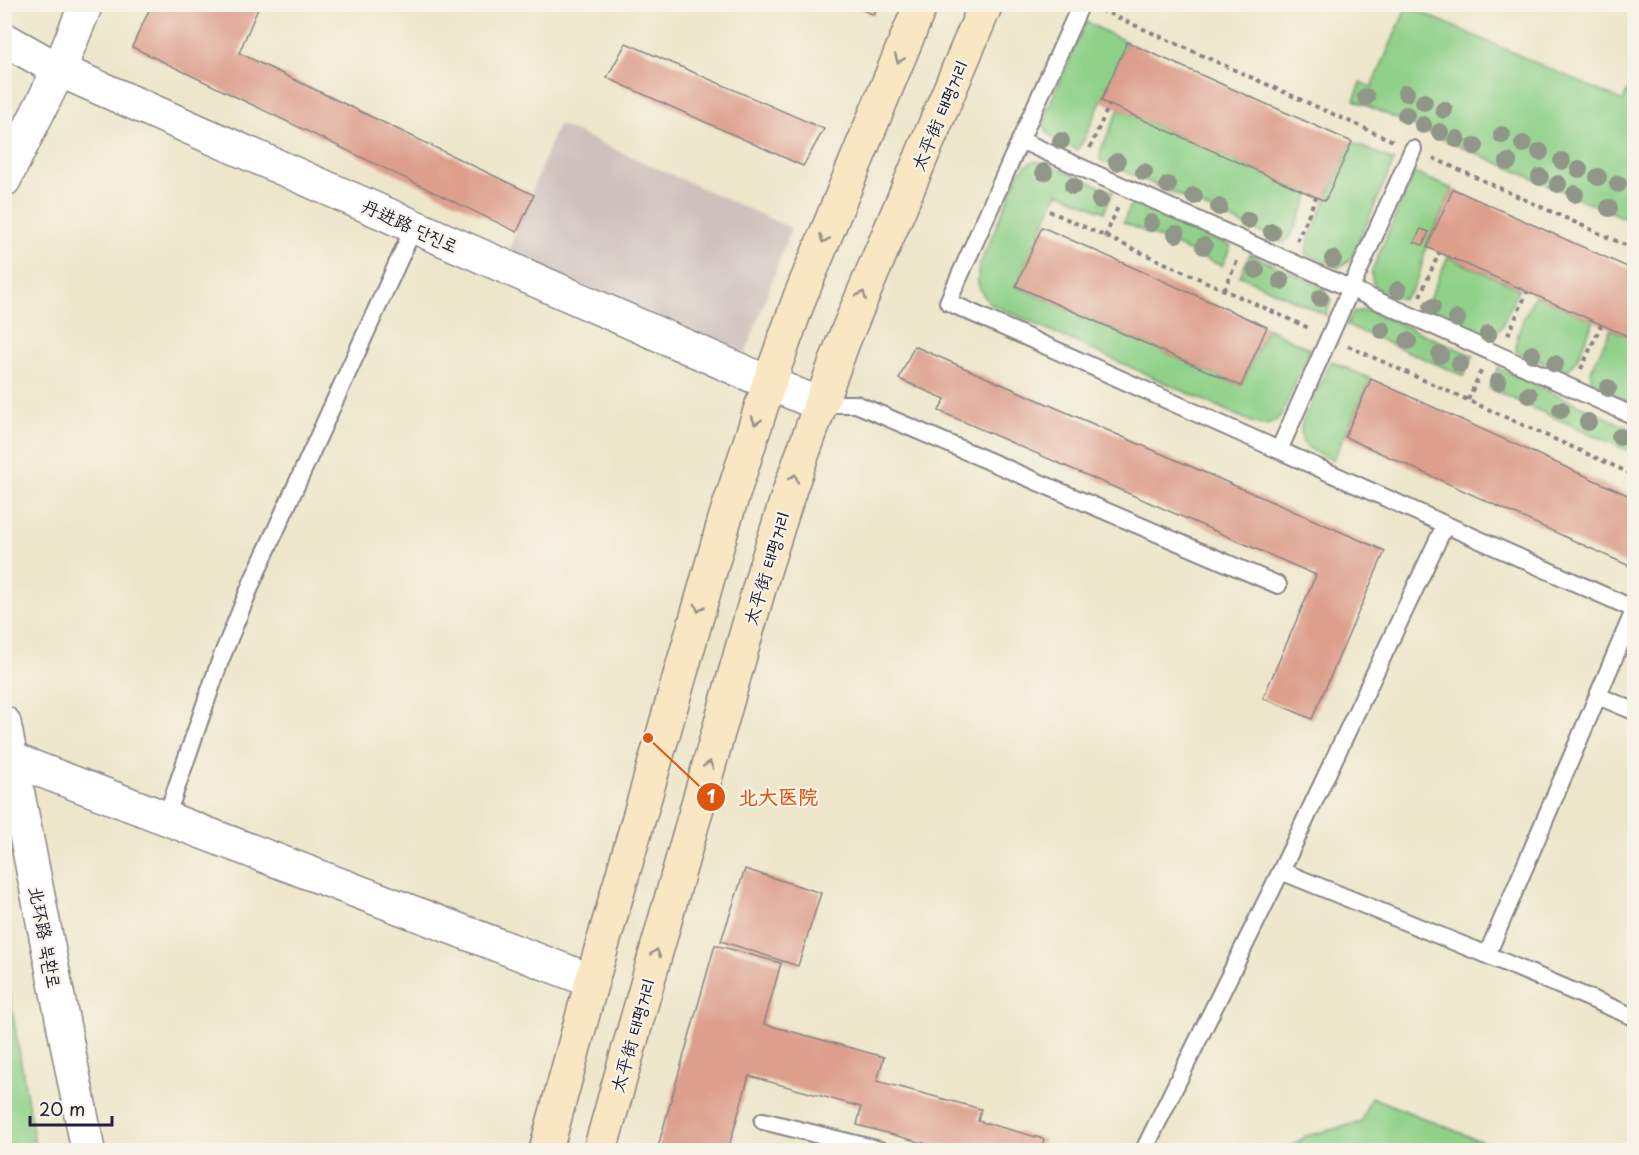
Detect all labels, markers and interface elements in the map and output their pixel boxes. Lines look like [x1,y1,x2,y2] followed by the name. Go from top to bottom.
[894,52,906,63] one-way arrow
[904,56,974,174] street label: 太平街 태평거리
[357,192,463,258] street label: 丹进路 단진로
[819,233,831,244] one-way arrow
[855,290,867,301] one-way arrow
[751,415,763,426] one-way arrow
[787,473,799,484] one-way arrow
[736,508,796,628] street label: 太平街 태평거리
[694,602,706,613] one-way arrow
[702,760,714,771] one-way arrow
[696,778,830,816] callout: 北大医院
[738,781,818,811] text: 北大医院
[707,782,716,809] text: 1
[23,884,69,990] street label: 北环路 북환로
[648,948,661,958] one-way arrow
[603,975,661,1095] street label: 太平街 태평거리
[30,1089,112,1127] scale bar
[39,1095,85,1122] text: 20 m

